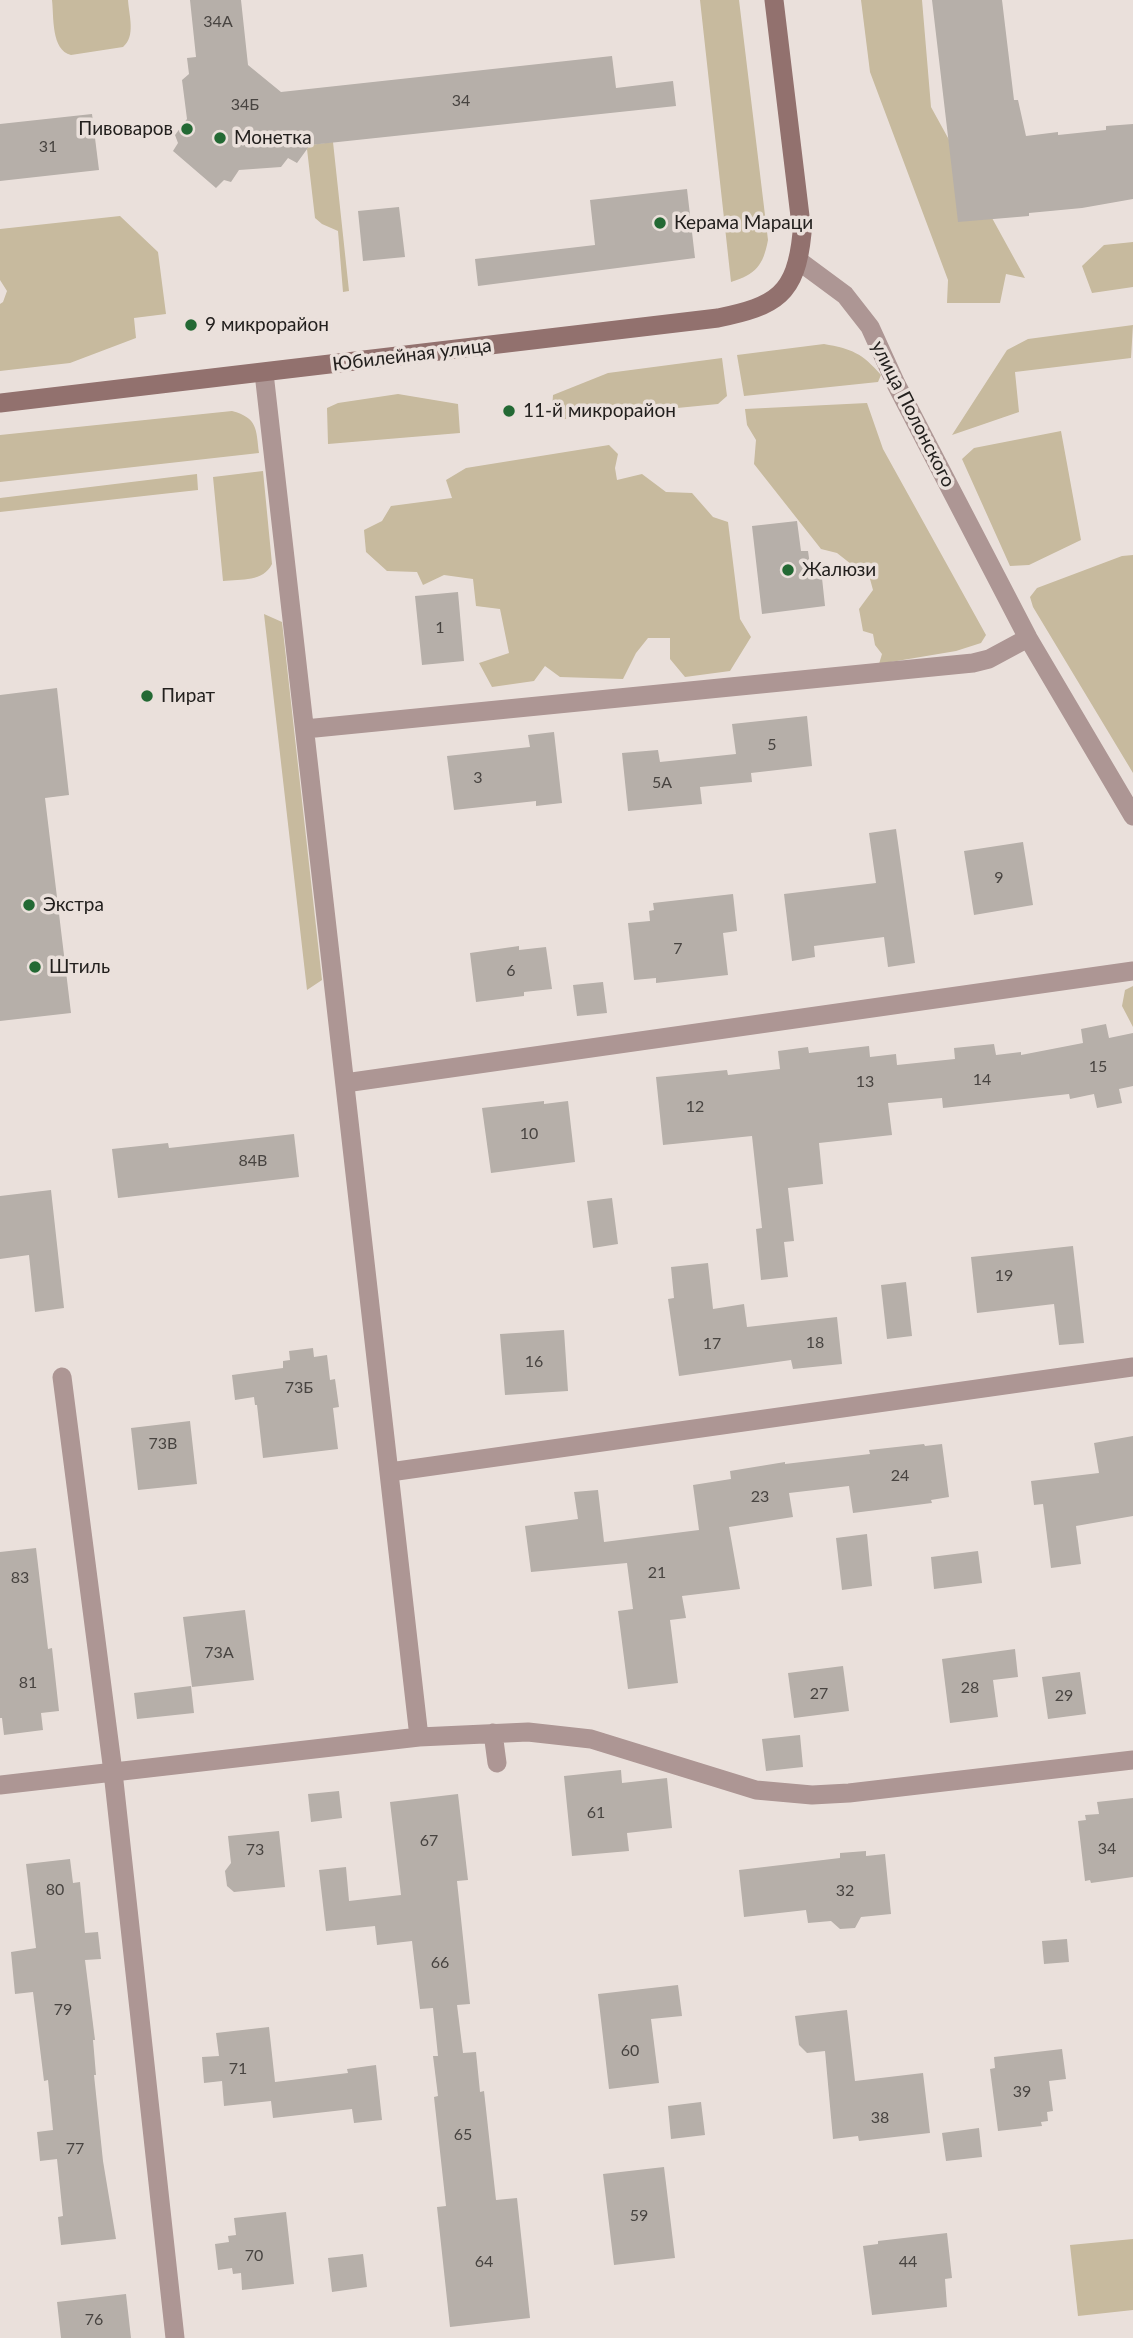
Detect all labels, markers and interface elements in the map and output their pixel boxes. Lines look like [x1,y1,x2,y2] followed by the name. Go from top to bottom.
[203,12,233,32] house number: 34А
[452,91,470,111] house number: 34
[231,95,259,115] house number: 34Б
[78,118,173,140] place label: Пивоваров
[179,121,195,137] marker: Пивоваров
[234,127,312,149] place label: Монетка
[212,130,228,146] marker: Монетка
[39,137,57,157] house number: 31
[674,212,813,234] place label: Керама Мараци
[652,215,668,231] marker: Керама Мараци
[205,314,329,336] place label: 9 микрорайон
[183,317,199,333] marker: 9 микрорайон
[331,334,493,376] street label: Юбилейная улица
[866,337,960,491] street label: улица Полонского
[523,400,676,422] place label: 11-й микрорайон
[501,403,517,419] marker: 11-й микрорайон
[802,559,876,581] place label: Жалюзи
[780,562,796,578] marker: Жалюзи
[435,618,445,638] house number: 1
[161,685,215,707] place label: Пират
[139,688,155,704] marker: Пират
[767,735,777,755] house number: 5
[473,768,483,788] house number: 3
[652,773,672,793] house number: 5А
[994,868,1004,888] house number: 9
[43,894,104,916] place label: Экстра
[21,897,37,913] marker: Экстра
[673,939,683,959] house number: 7
[49,956,110,978] place label: Штиль
[27,959,43,975] marker: Штиль
[506,961,516,981] house number: 6
[1089,1057,1107,1077] house number: 15
[973,1070,991,1090] house number: 14
[856,1072,874,1092] house number: 13
[686,1097,704,1117] house number: 12
[520,1124,538,1144] house number: 10
[239,1151,267,1171] house number: 84В
[995,1266,1013,1286] house number: 19
[806,1333,824,1353] house number: 18
[703,1334,721,1354] house number: 17
[525,1352,543,1372] house number: 16
[285,1378,313,1398] house number: 73Б
[149,1434,177,1454] house number: 73В
[891,1466,909,1486] house number: 24
[751,1487,769,1507] house number: 23
[648,1563,666,1583] house number: 21
[11,1568,29,1588] house number: 83
[204,1643,234,1663] house number: 73А
[19,1673,37,1693] house number: 81
[961,1678,979,1698] house number: 28
[810,1684,828,1704] house number: 27
[1055,1686,1073,1706] house number: 29
[587,1803,605,1823] house number: 61
[420,1831,438,1851] house number: 67
[1098,1839,1116,1859] house number: 34
[246,1840,264,1860] house number: 73
[46,1880,64,1900] house number: 80
[836,1881,854,1901] house number: 32
[431,1953,449,1973] house number: 66
[54,2000,72,2020] house number: 79
[621,2041,639,2061] house number: 60
[229,2059,247,2079] house number: 71
[1013,2082,1031,2102] house number: 39
[871,2108,889,2128] house number: 38
[454,2125,472,2145] house number: 65
[66,2139,84,2159] house number: 77
[630,2206,648,2226] house number: 59
[245,2246,263,2266] house number: 70
[475,2252,493,2272] house number: 64
[899,2252,917,2272] house number: 44
[85,2310,103,2330] house number: 76

